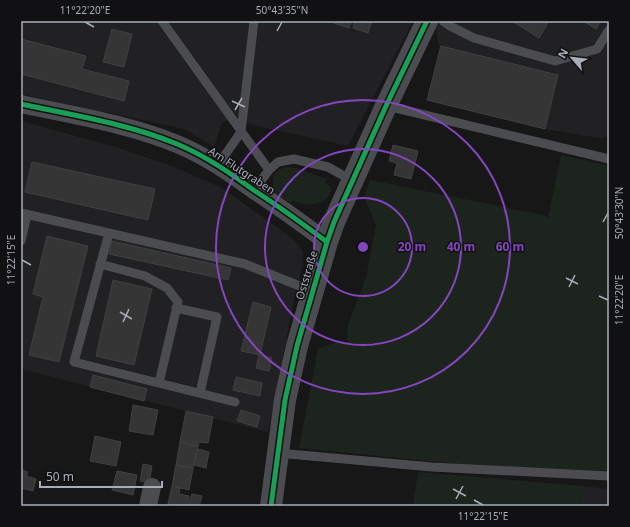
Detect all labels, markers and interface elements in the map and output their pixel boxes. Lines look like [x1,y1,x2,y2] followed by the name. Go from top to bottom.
[60,3,110,17] text: 11°22'20"E
[256,3,308,17] text: 50°43'35"N
[552,38,592,78] north arrow
[554,46,571,61] text: N
[206,143,278,197] street label: Am Flutgraben
[612,187,626,239] text: 50°43'30"N
[4,235,18,285] text: 11°22'15"E
[398,238,426,255] text: 20 m
[447,238,475,255] text: 40 m
[496,238,524,255] text: 60 m
[356,240,370,254] centre of rings
[291,249,321,301] street label: Oststraße
[612,275,626,325] text: 11°22'20"E
[40,463,162,489] scale bar
[46,468,74,485] text: 50 m
[458,509,508,523] text: 11°22'15"E

